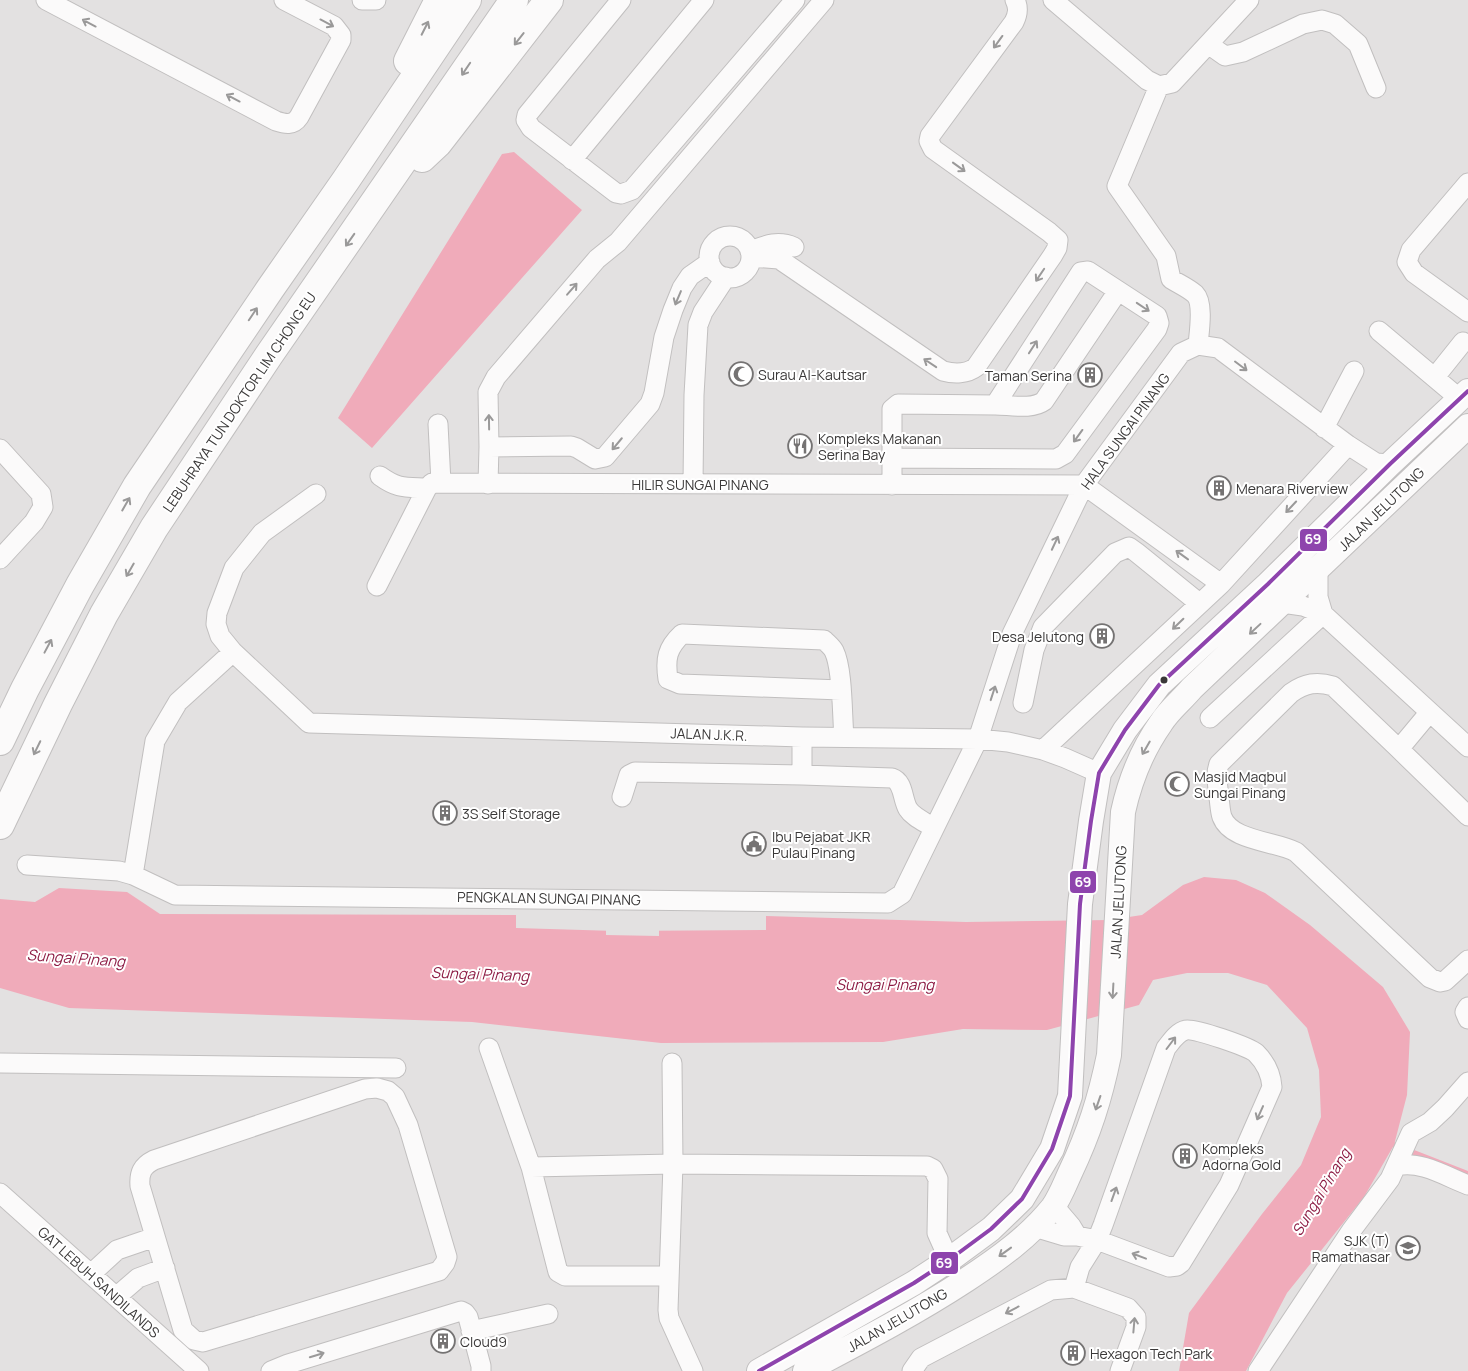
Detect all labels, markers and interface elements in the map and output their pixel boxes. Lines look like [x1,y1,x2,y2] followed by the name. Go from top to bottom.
[82,18,97,27] one-way arrow
[319,19,334,28] one-way arrow
[421,21,430,36] one-way arrow
[514,32,525,45] one-way arrow
[993,35,1003,49] one-way arrow
[461,62,471,76] one-way arrow
[226,93,241,102] one-way arrow
[952,162,966,172] one-way arrow
[344,233,355,247] one-way arrow
[1035,267,1045,281] one-way arrow
[566,283,577,296] one-way arrow
[158,288,320,516] street label: LEBUHRAYA TUN DOKTOR LIM CHONG EU
[672,290,681,305] one-way arrow
[1136,302,1150,312] one-way arrow
[248,307,258,321] one-way arrow
[1028,340,1038,354] one-way arrow
[924,358,938,368] one-way arrow
[728,361,754,387] mosque icon: Surau Al-Kautsar
[1234,361,1248,371] one-way arrow
[1077,362,1103,388] building icon: Taman Serina
[758,365,867,384] place label: Surau Al-Kautsar
[985,366,1072,385] place label: Taman Serina
[1076,369,1174,493] street label: HALA SUNGAI PINANG
[484,414,494,430] one-way arrow
[818,429,941,464] place label: Kompleks Makanan Serina Bay
[1073,429,1084,442] one-way arrow
[787,433,813,459] restaurant icon: Kompleks Makanan Serina Bay
[611,437,622,450] one-way arrow
[1334,463,1428,555] street label: JALAN JELUTONG
[631,475,769,494] street label: HILIR SUNGAI PINANG
[1206,475,1232,501] building icon: Menara Riverview
[1236,479,1349,498] place label: Menara Riverview
[122,497,132,512] one-way arrow
[1285,500,1297,513] one-way arrow
[1299,528,1328,552] line badge: 69
[1304,529,1322,548] text: 69
[1051,536,1060,551] one-way arrow
[1175,550,1189,560] one-way arrow
[124,562,134,577] one-way arrow
[1172,618,1184,630] one-way arrow
[1089,623,1115,649] building icon: Desa Jelutong
[1249,623,1262,635] one-way arrow
[992,627,1084,646] place label: Desa Jelutong
[44,639,53,654] one-way arrow
[1159,675,1169,685] unlabelled marker
[989,685,998,701] one-way arrow
[670,723,748,745] street label: JALAN J.K.R.
[32,740,41,755] one-way arrow
[1140,740,1150,754] one-way arrow
[1194,767,1286,802] place label: Masjid Maqbul Sungai Pinang
[1164,771,1190,797] mosque icon: Masjid Maqbul Sungai Pinang
[432,800,458,826] building icon: 3S Self Storage
[462,804,560,823] place label: 3S Self Storage
[772,827,871,862] place label: Ibu Pejabat JKR Pulau Pinang
[741,831,767,857] public building icon: Ibu Pejabat JKR Pulau Pinang
[1106,845,1130,959] street label: JALAN JELUTONG
[1069,870,1097,894] line badge: 69
[1074,872,1092,891] text: 69
[457,887,641,909] street label: PENGKALAN SUNGAI PINANG
[26,944,127,972] water label: Sungai Pinang
[430,962,531,986] water label: Sungai Pinang
[836,974,935,995] water label: Sungai Pinang
[1109,982,1118,998] one-way arrow
[1165,1037,1176,1050] one-way arrow
[1093,1094,1102,1110] one-way arrow
[1255,1105,1265,1120] one-way arrow
[1202,1139,1281,1174] place label: Kompleks Adorna Gold
[1172,1143,1198,1169] building icon: Kompleks Adorna Gold
[1287,1143,1356,1240] water label: Sungai Pinang
[1110,1187,1119,1203] one-way arrow
[34,1222,164,1342] street label: GAT LEBUH SANDILANDS
[1312,1231,1390,1266] place label: SJK (T) Ramathasar
[1395,1235,1421,1261] school or university icon: SJK (T) Ramathasar
[999,1247,1012,1258] one-way arrow
[930,1251,959,1275] line badge: 69
[1132,1251,1147,1260] one-way arrow
[935,1253,953,1272] text: 69
[843,1283,951,1356] street label: JALAN JELUTONG
[1005,1305,1020,1315] one-way arrow
[1130,1317,1139,1333] one-way arrow
[430,1328,456,1354] building icon: Cloud9
[460,1332,507,1351] place label: Cloud9
[1060,1340,1086,1366] building icon: Hexagon Tech Park
[1090,1344,1213,1363] place label: Hexagon Tech Park
[309,1349,325,1359] one-way arrow

